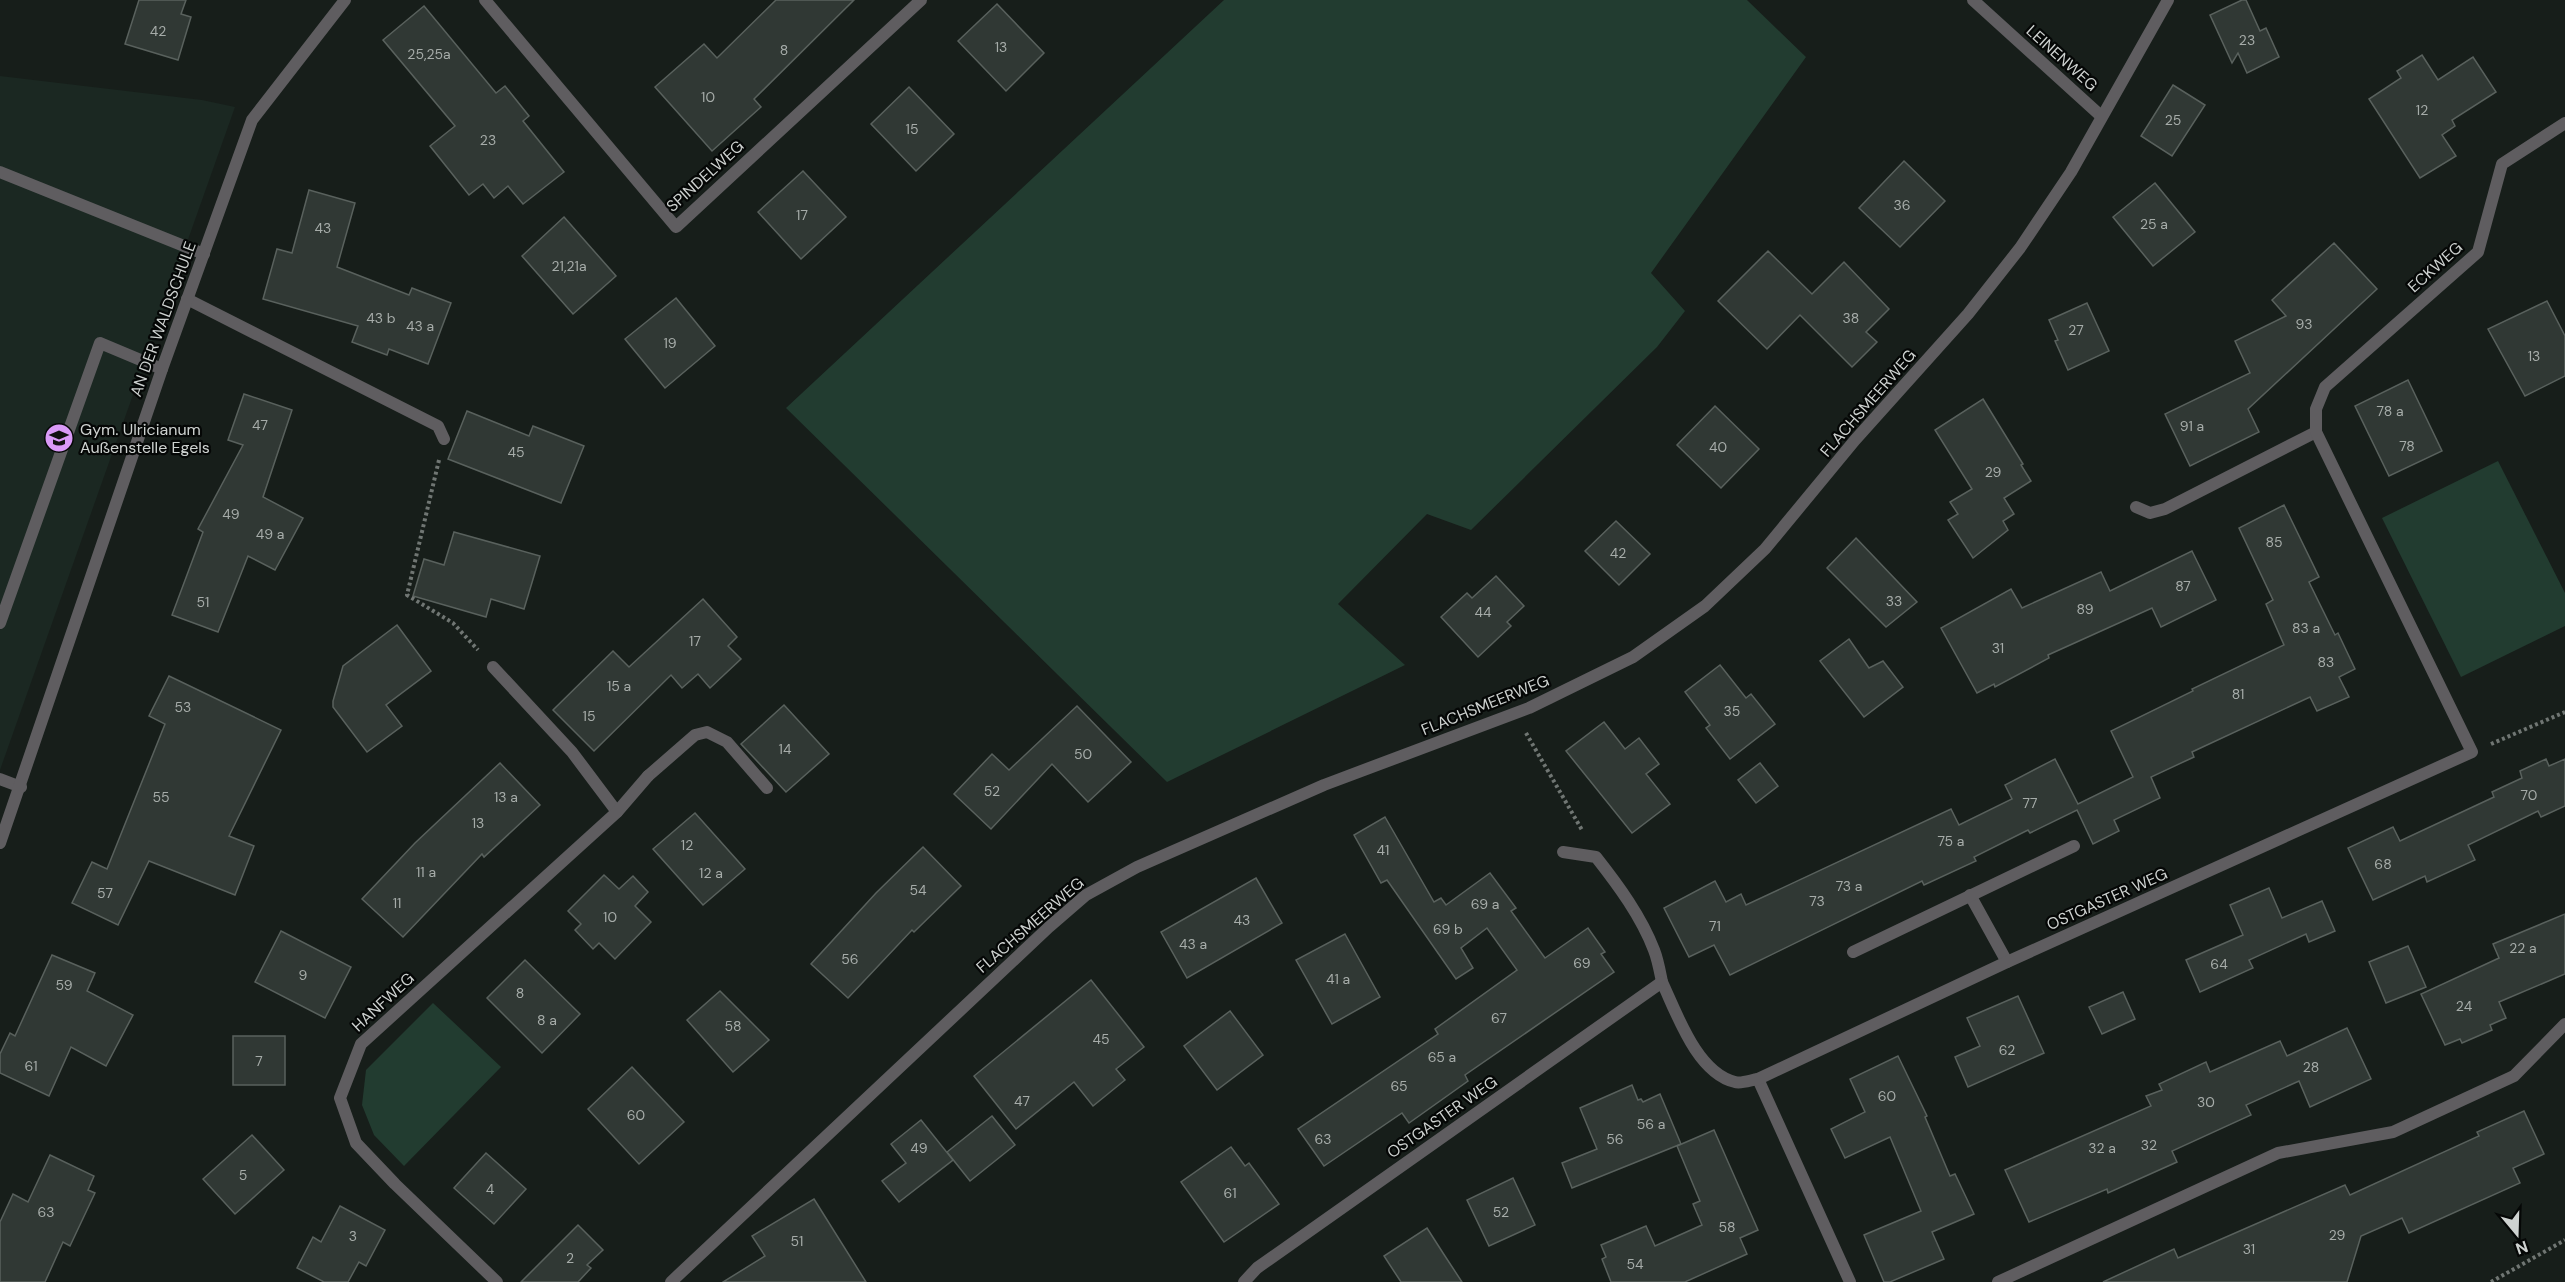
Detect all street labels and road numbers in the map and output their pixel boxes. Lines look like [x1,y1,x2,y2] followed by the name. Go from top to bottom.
[2022,20,2102,96] street label: LEINENWEG
[662,136,748,216] street label: SPINDELWEG
[2403,237,2467,297] street label: ECKWEG
[125,238,201,400] street label: AN DER WALDSCHULE
[1815,345,1921,461] street label: FLACHSMEERWEG
[1418,670,1552,740] street label: FLACHSMEERWEG
[2043,863,2171,935] street label: OSTGASTER WEG
[972,872,1088,978] street label: FLACHSMEERWEG
[347,968,419,1036] street label: HANFWEG
[1383,1071,1501,1163] street label: OSTGASTER WEG

